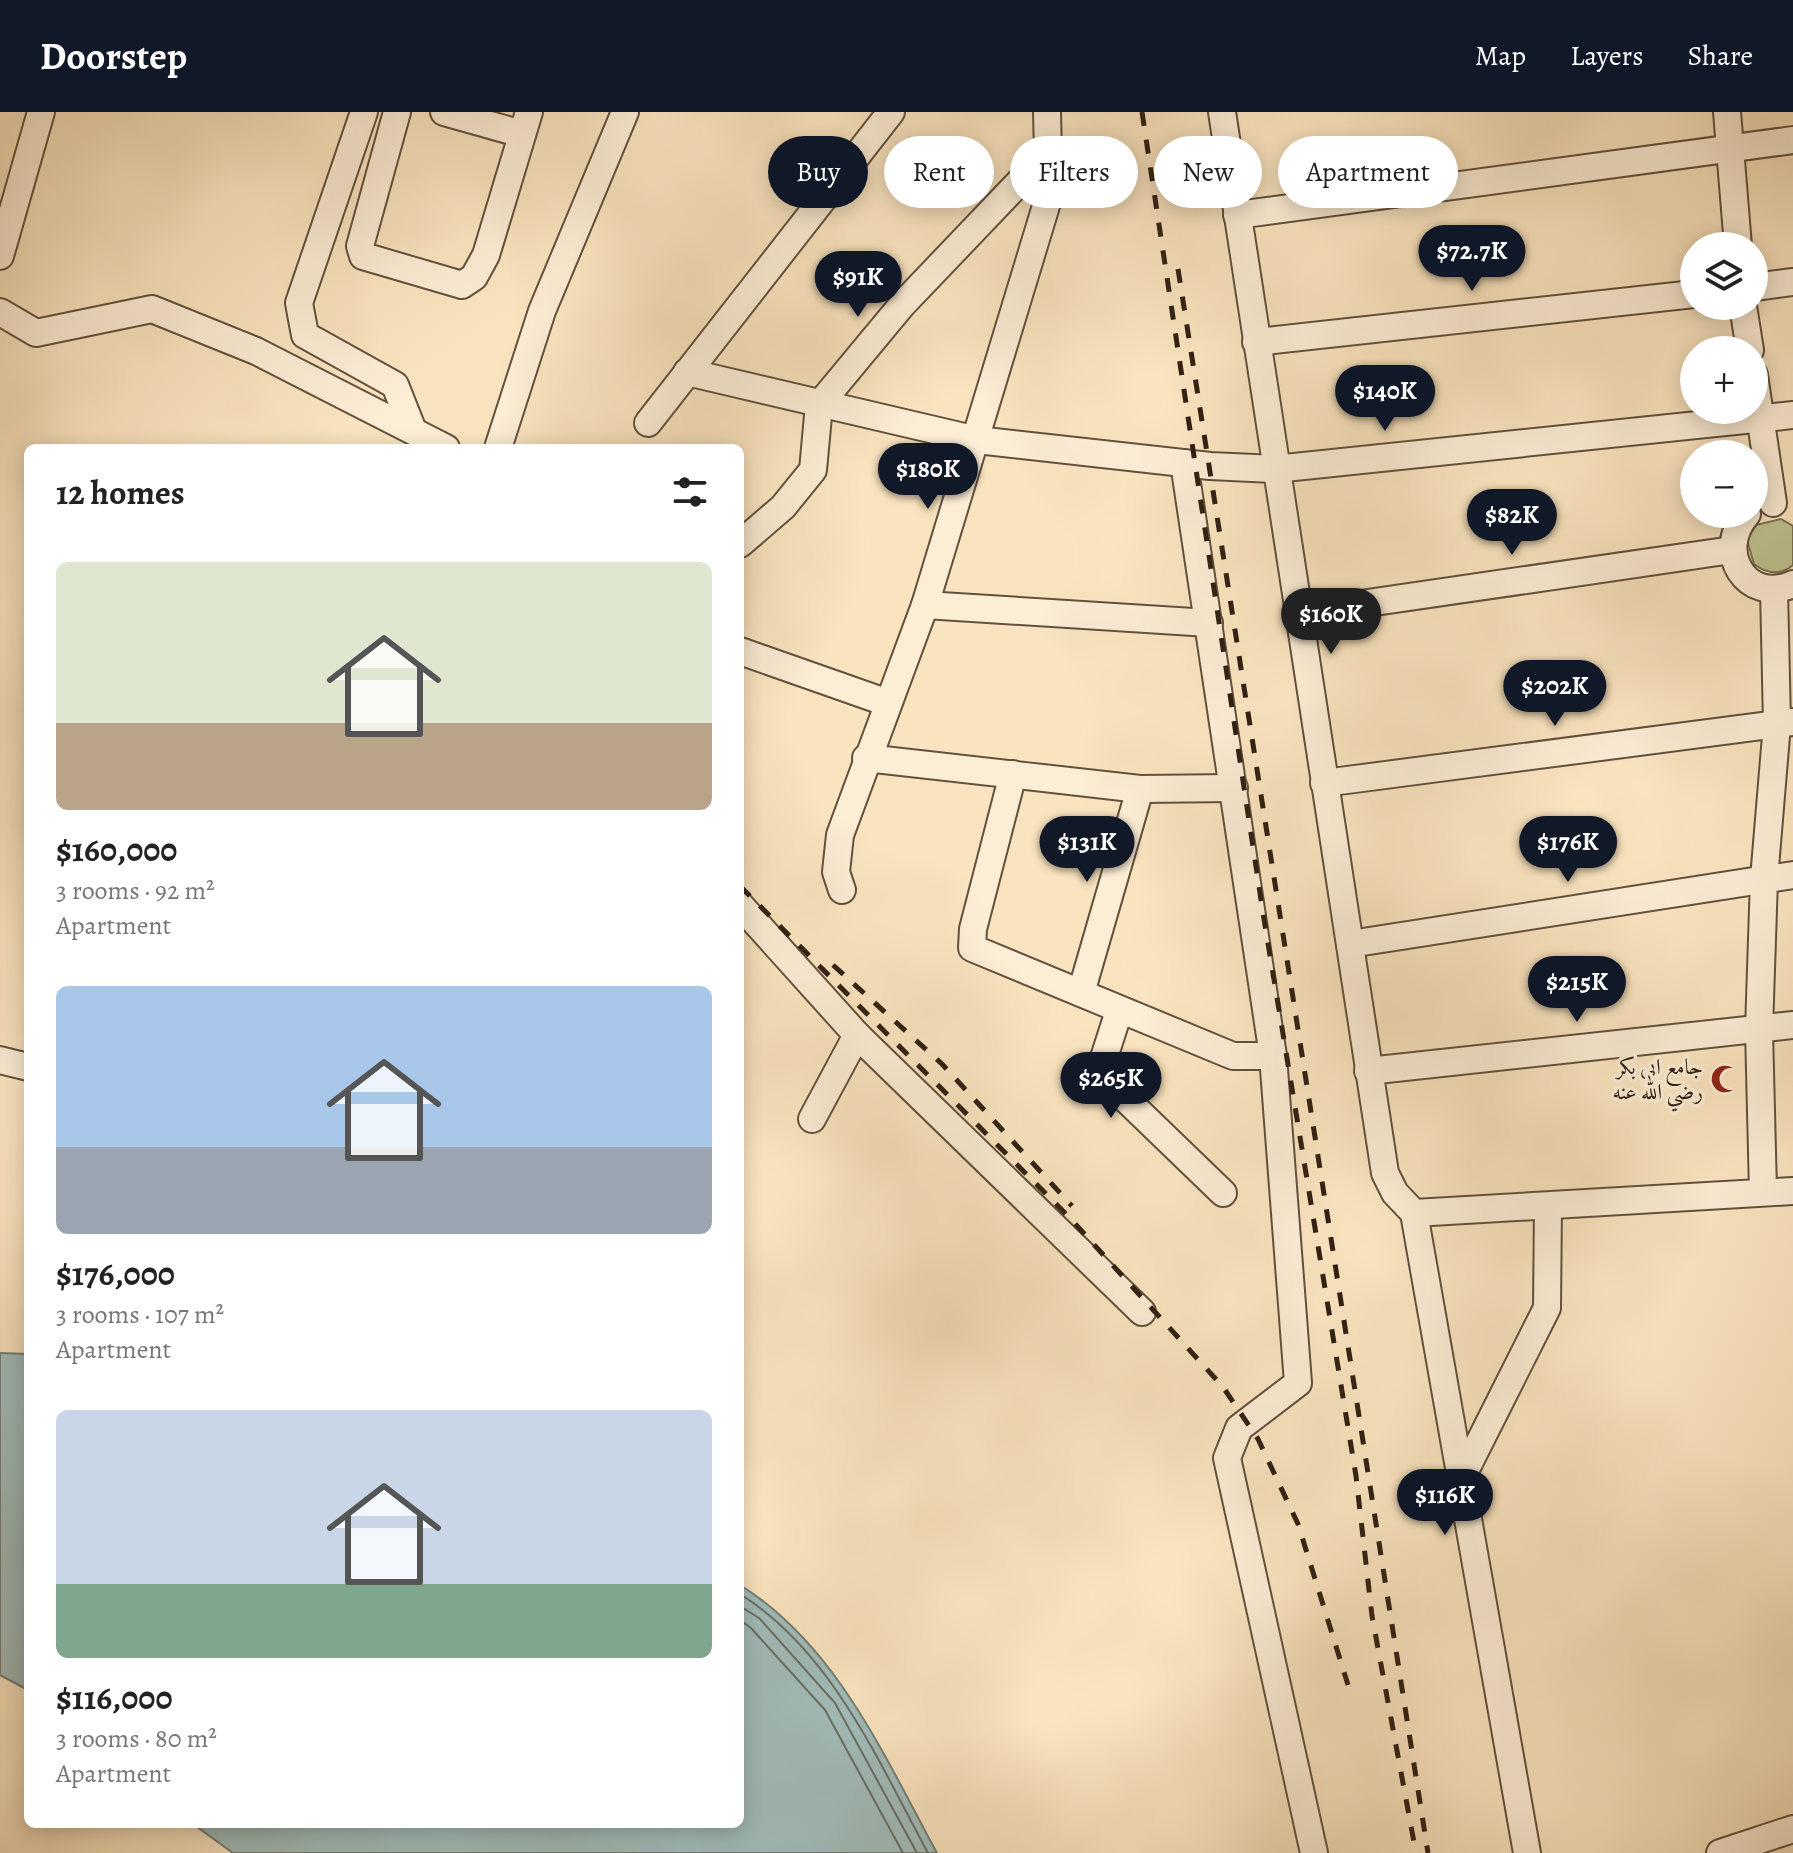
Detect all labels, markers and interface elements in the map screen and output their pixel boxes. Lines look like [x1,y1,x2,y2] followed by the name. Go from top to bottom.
[40,30,187,82] text: Doorstep
[1475,37,1526,75] text: Map
[1570,37,1643,75] text: Layers
[1687,37,1753,75] text: Share
[768,136,868,208] chip: Buy
[884,136,994,208] chip: Rent
[1010,136,1138,208] chip: Filters
[1154,136,1262,208] chip: New
[1278,136,1458,208] chip: Apartment
[1407,225,1537,293] pin: $72.7K
[1680,232,1768,528] map controls
[1680,232,1768,320] button: layers
[1436,233,1508,268] text: $72.7K
[811,251,905,319] pin: $91K
[833,259,883,294] text: $91K
[1680,336,1768,424] button: +
[1329,365,1441,433] pin: $140K
[1353,373,1417,408] text: $140K
[1680,440,1768,528] button: −
[872,443,984,511] pin: $180K
[896,451,960,486] text: $180K
[56,469,185,516] text: 12 homes
[668,470,712,514] icon: filters
[1465,489,1559,557] pin: $82K
[1485,497,1539,532] text: $82K
[1275,588,1387,656] pin: $160K
[1299,596,1363,631] text: $160K
[312,614,456,758] icon: home
[1499,660,1611,728] pin: $202K
[1521,668,1589,703] text: $202K
[1031,816,1143,884] pin: $131K
[1512,816,1624,884] pin: $176K
[1058,824,1117,859] text: $131K
[1537,824,1599,859] text: $176K
[56,826,177,873] text: $160,000
[56,873,215,908] text: 3 rooms · 92 m²
[56,908,171,943] text: Apartment
[1521,956,1633,1024] pin: $215K
[1546,964,1608,999] text: $215K
[312,1038,456,1182] icon: home
[1055,1052,1167,1120] pin: $265K
[1613,1052,1703,1112] place label: جامع ابي بكر رضي الله عنه
[1078,1060,1144,1095] text: $265K
[1710,1064,1740,1094] mosque icon: جامع ابي بكر رضي الله عنه
[56,1250,175,1297] text: $176,000
[56,1297,224,1332] text: 3 rooms · 107 m²
[56,1332,171,1367] text: Apartment
[312,1462,456,1606] icon: home
[1389,1469,1501,1537] pin: $116K
[1415,1477,1475,1512] text: $116K
[56,1674,173,1721] text: $116,000
[56,1721,217,1756] text: 3 rooms · 80 m²
[56,1756,171,1791] text: Apartment

